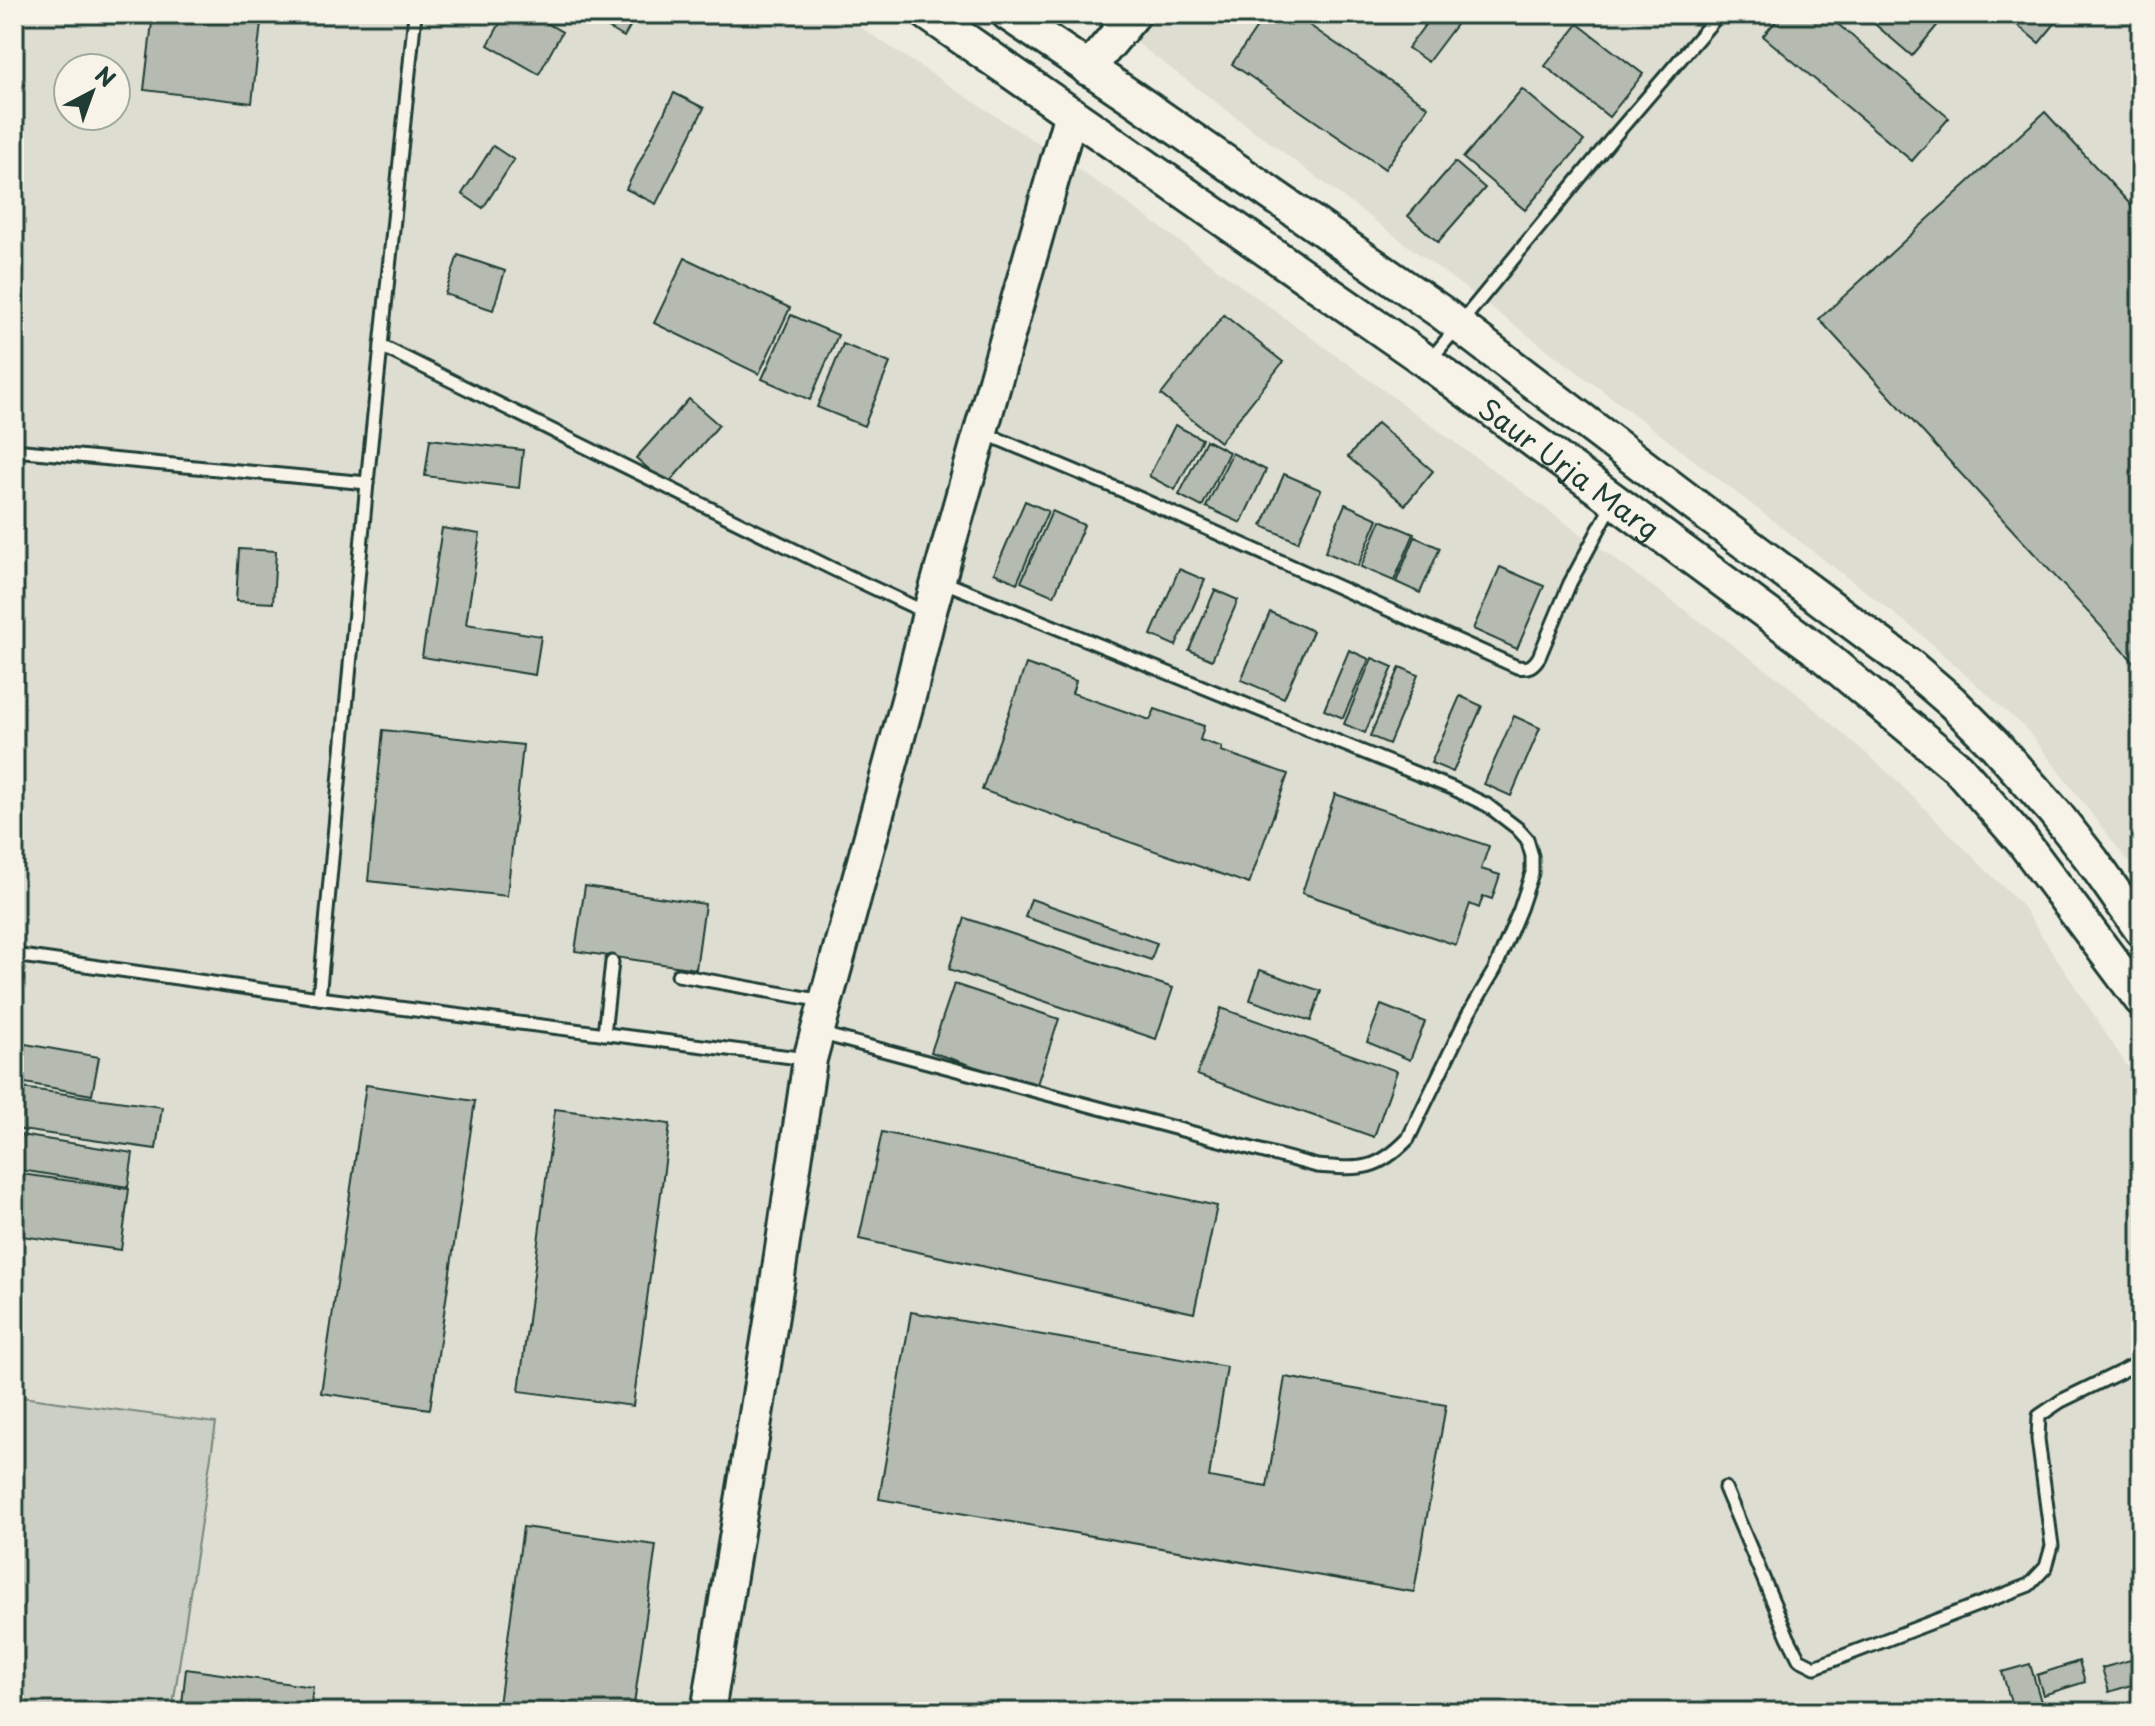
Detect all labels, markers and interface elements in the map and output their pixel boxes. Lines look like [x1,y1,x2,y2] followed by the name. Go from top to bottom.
[52,52,132,132] north arrow
[89,58,124,94] text: N
[1470,386,1669,549] street label: Saur Urja Marg

